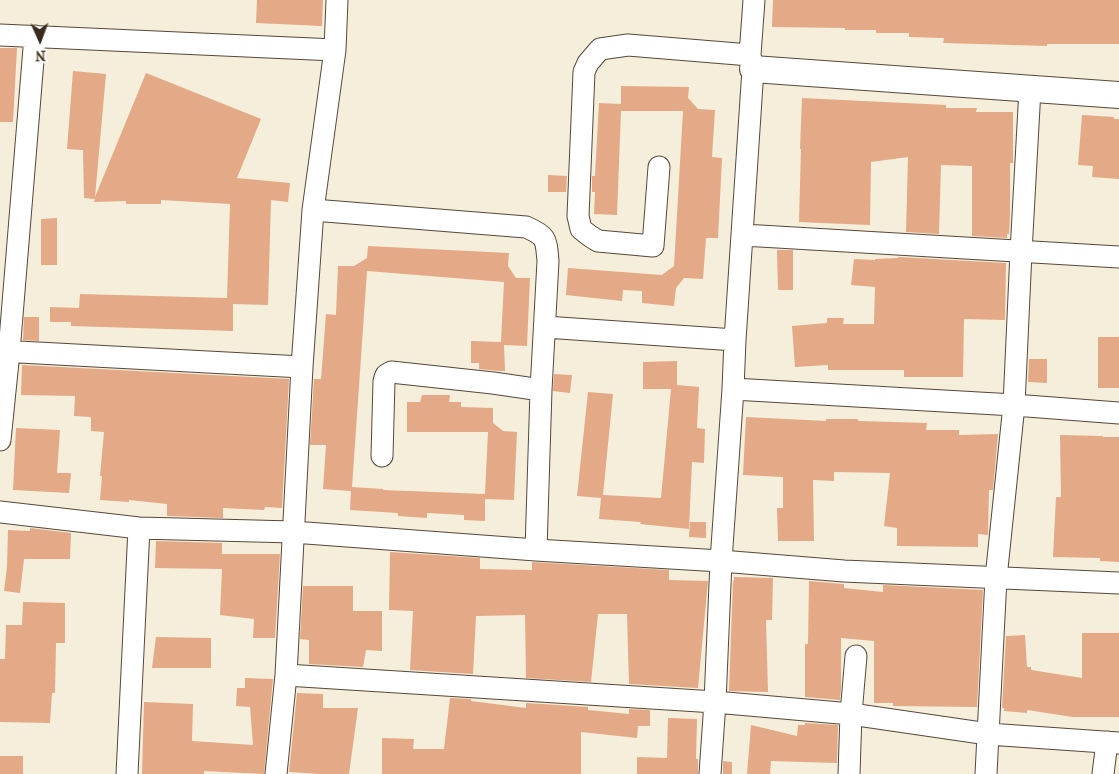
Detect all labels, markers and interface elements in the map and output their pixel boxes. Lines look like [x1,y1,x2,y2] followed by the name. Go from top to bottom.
[15,15,65,65] north arrow
[35,47,46,64] text: N

